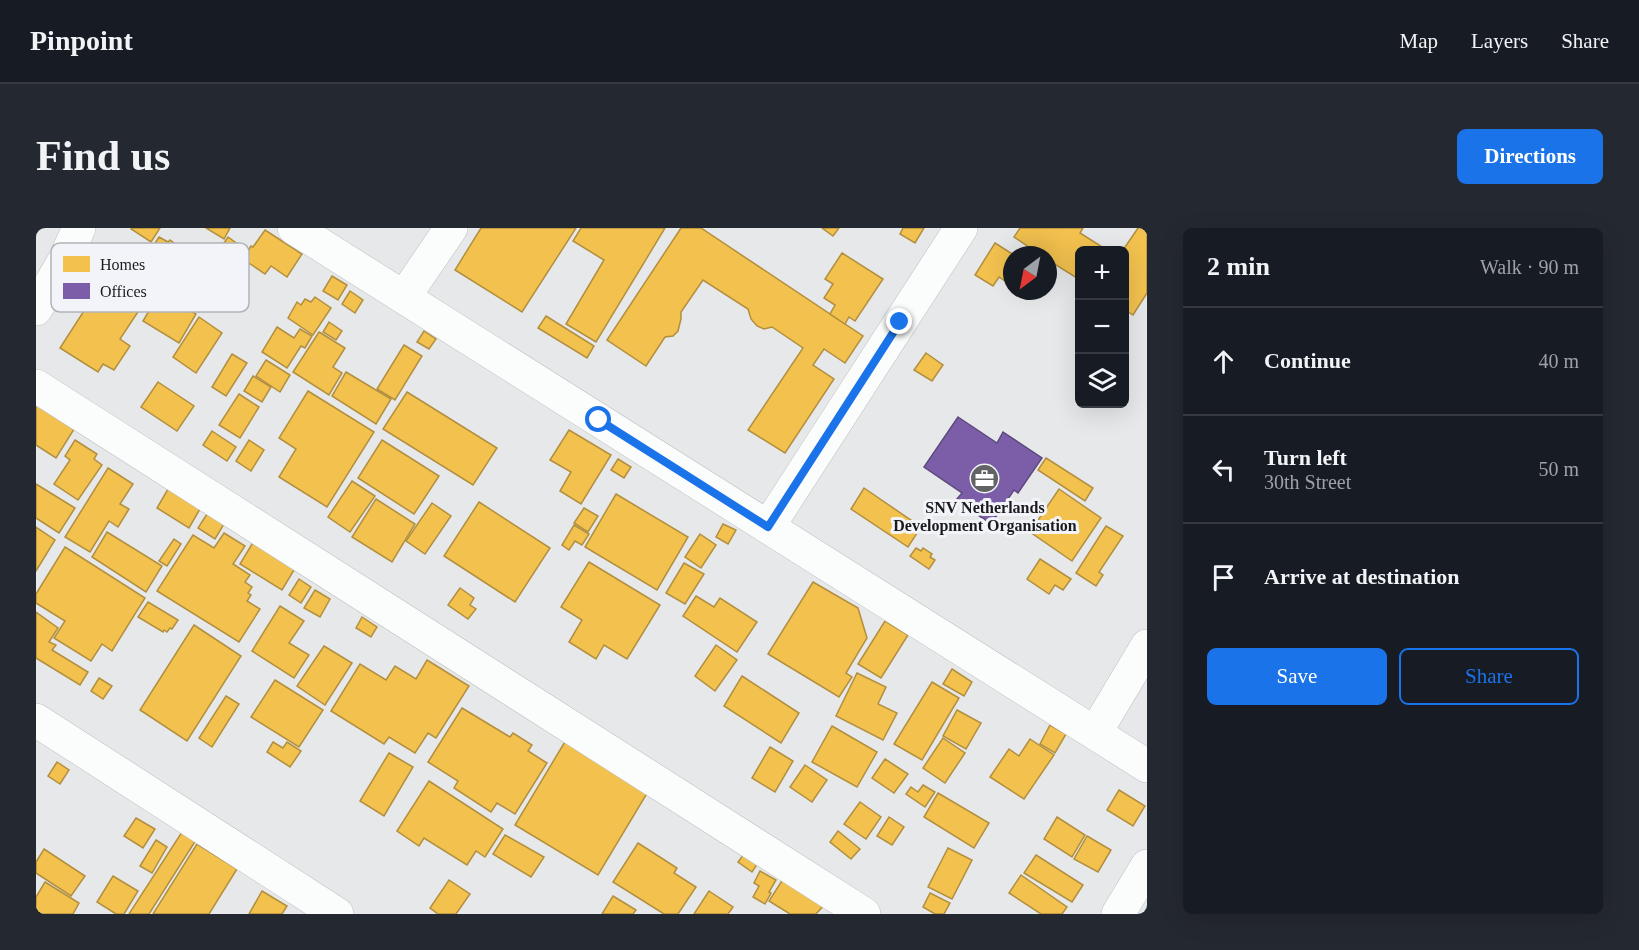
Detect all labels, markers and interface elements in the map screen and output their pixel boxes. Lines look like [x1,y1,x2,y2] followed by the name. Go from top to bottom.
[30,25,133,56] text: Pinpoint
[1400,29,1438,53] text: Map
[1471,29,1528,53] text: Layers
[1561,29,1609,53] text: Share
[1457,129,1603,184] button: Directions
[36,133,170,179] text: Find us
[51,243,249,312] legend
[1003,246,1057,300] north arrow
[1075,246,1129,408] map controls
[1075,246,1129,300] button: +
[1207,252,1270,281] text: 2 min
[100,256,145,273] text: Homes
[1480,256,1579,278] text: Walk · 90 m
[100,283,147,300] text: Offices
[1075,300,1129,354] button: −
[886,308,912,334] route end
[1207,345,1240,378] icon: ahead
[1264,348,1351,373] text: Continue
[1538,350,1579,372] text: 40 m
[1075,354,1129,408] button: layers
[585,406,611,432] route start
[1264,445,1347,470] text: Turn left
[1207,453,1240,486] icon: left
[1538,458,1579,480] text: 50 m
[969,463,1001,495] office icon: SNV Netherlands Development Organisation
[1264,471,1351,493] text: 30th Street
[893,499,1077,535] place label: SNV Netherlands Development Organisation
[1207,561,1240,594] icon: arrive
[1264,564,1460,589] text: Arrive at destination
[1207,648,1387,705] button: Save
[1399,648,1579,705] button: Share

